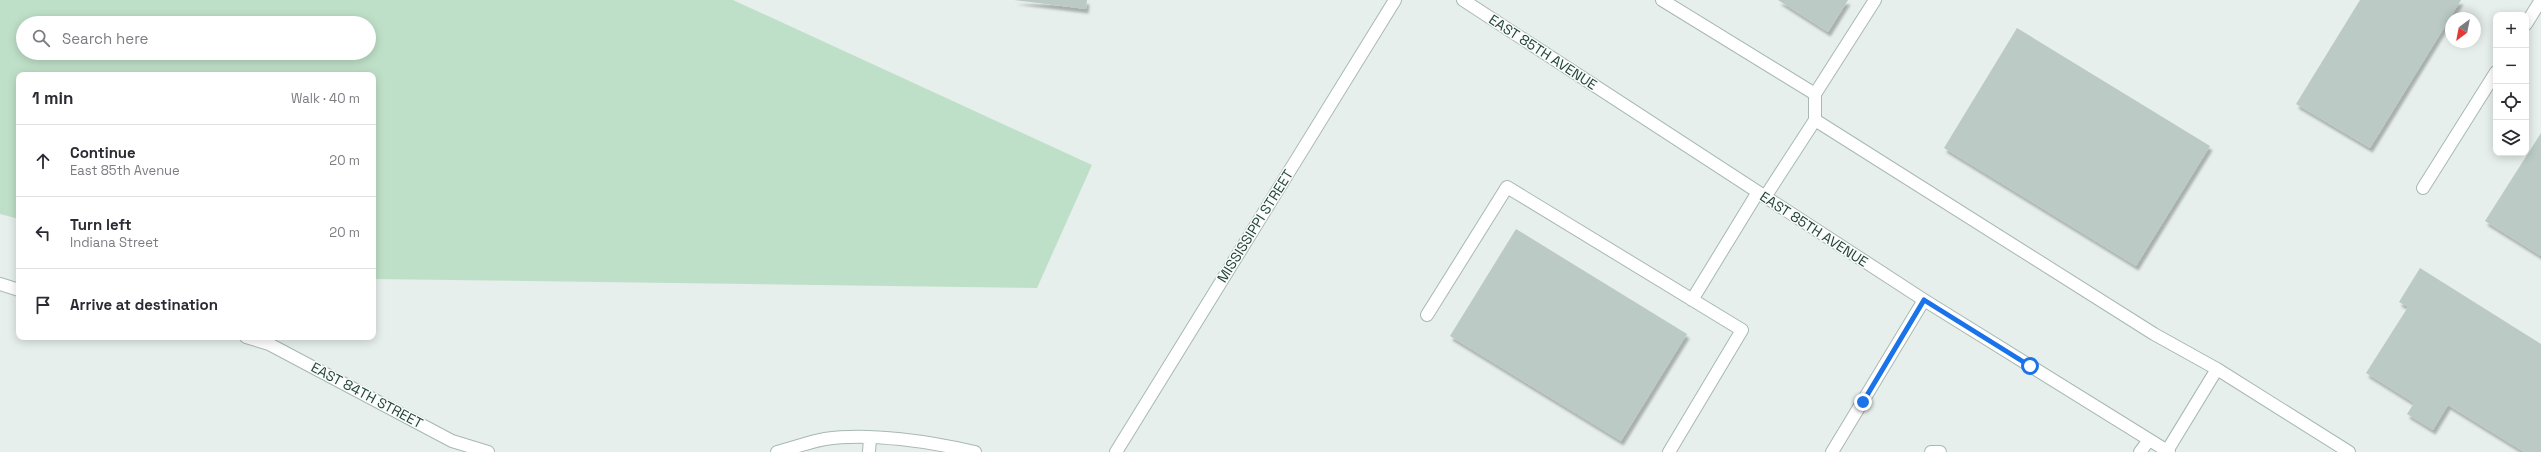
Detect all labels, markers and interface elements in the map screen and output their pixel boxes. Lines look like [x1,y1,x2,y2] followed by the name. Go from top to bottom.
[1486,10,1601,94] street label: EAST 85TH AVENUE
[2445,12,2481,48] north arrow
[2493,12,2529,156] map controls
[2493,12,2529,48] button: +
[16,16,376,60] search box
[30,27,52,49] icon: search
[62,29,148,48] text: Search here
[2493,48,2529,84] button: −
[2493,84,2529,120] button: locate
[32,87,74,109] text: 1 min
[291,90,360,107] text: Walk · 40 m
[2493,120,2529,156] button: layers
[70,143,136,162] text: Continue
[32,150,54,172] icon: ahead
[329,152,360,169] text: 20 m
[70,162,180,179] text: East 85th Avenue
[1213,166,1297,286] street label: MISSISSIPPI STREET
[1757,187,1872,271] street label: EAST 85TH AVENUE
[70,215,132,234] text: Turn left
[32,222,54,244] icon: left
[329,224,360,241] text: 20 m
[70,234,159,251] text: Indiana Street
[32,294,54,316] icon: arrive
[70,295,218,314] text: Arrive at destination
[2021,357,2039,375] route start
[308,358,426,432] street label: EAST 84TH STREET
[1854,393,1872,411] route end

